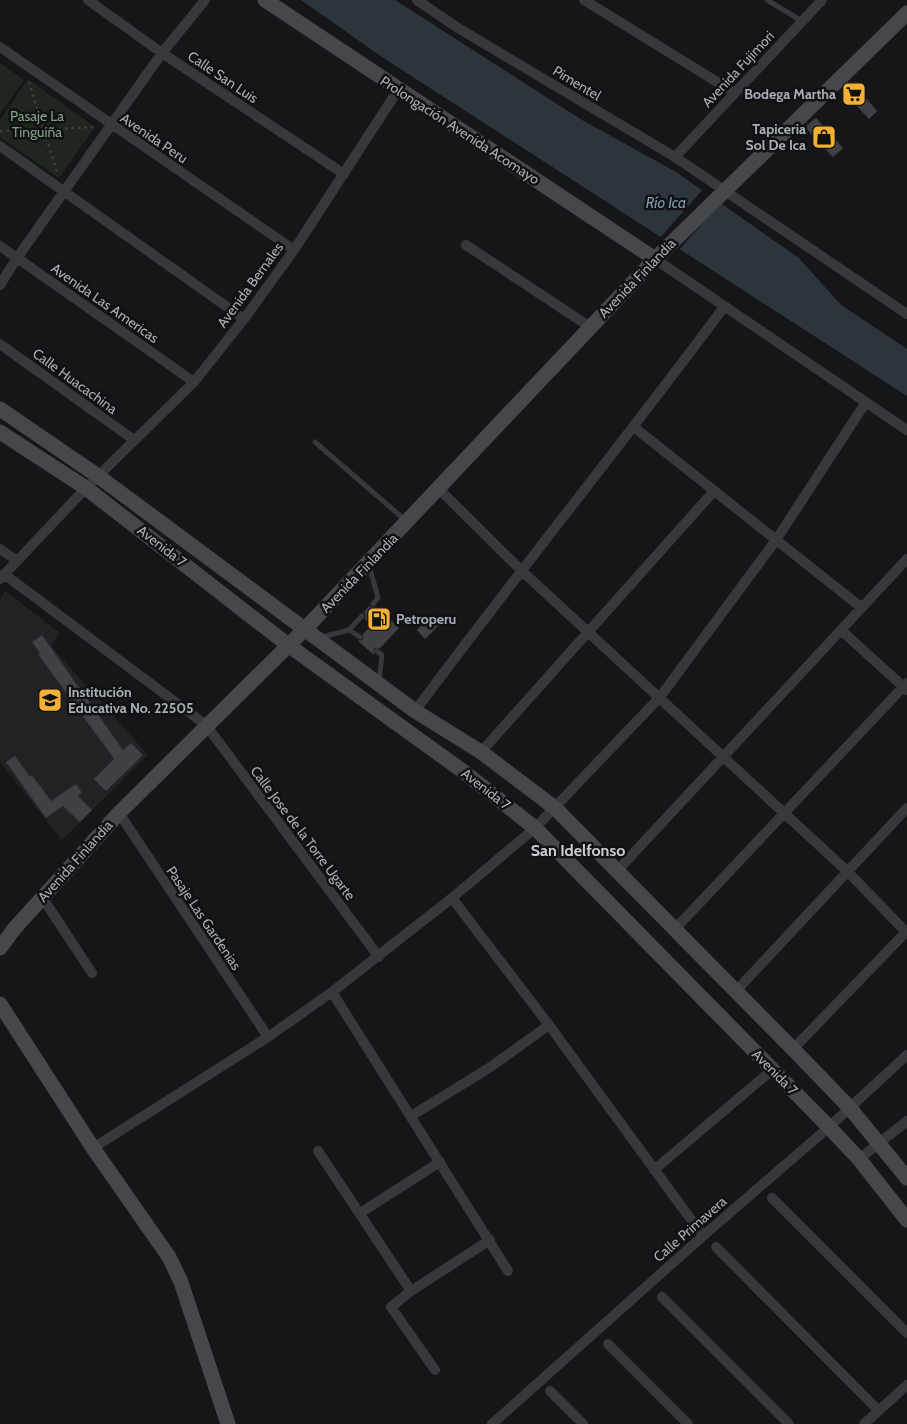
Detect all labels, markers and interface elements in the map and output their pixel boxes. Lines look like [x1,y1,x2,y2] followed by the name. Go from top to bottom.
[698,27,778,111] street label: Avenida Fujimori
[184,47,262,107] street label: Calle San Luis
[550,62,605,105] street label: Pimentel
[377,72,543,189] street label: Prolongación Avenida Acomayo
[841,81,867,107] supermarket icon: Bodega Martha
[744,85,836,103] place label: Bodega Martha
[10,107,64,141] park label: Pasaje La Tinguiña
[117,109,191,167] street label: Avenida Peru
[746,120,806,154] place label: Tapiceria Sol De Ica
[811,124,837,150] shop icon: Tapiceria Sol De Ica
[646,194,686,212] water label: Río Ica
[594,234,680,322] street label: Avenida Finlandia
[213,239,287,331] street label: Avenida Bernales
[48,259,163,347] street label: Avenida Las Americas
[29,344,121,418] street label: Calle Huacachina
[134,521,190,571] street label: Avenida 7
[316,529,402,617] street label: Avenida Finlandia
[366,606,392,632] fuel station icon: Petroperu
[396,610,456,628] place label: Petroperu
[68,683,194,717] place label: Institución Educativa No. 22505
[37,687,63,713] school or university icon: Institución Educativa No. 22505
[247,762,359,904] street label: Calle Jose de la Torre Ugarte
[458,764,514,814] street label: Avenida 7
[34,816,117,906] street label: Avenida Finlandia
[531,841,625,860] district label: San Idelfonso
[163,863,246,974] street label: Pasaje Las Gardenias
[748,1045,802,1099] street label: Avenida 7
[650,1192,731,1266] street label: Calle Primavera

